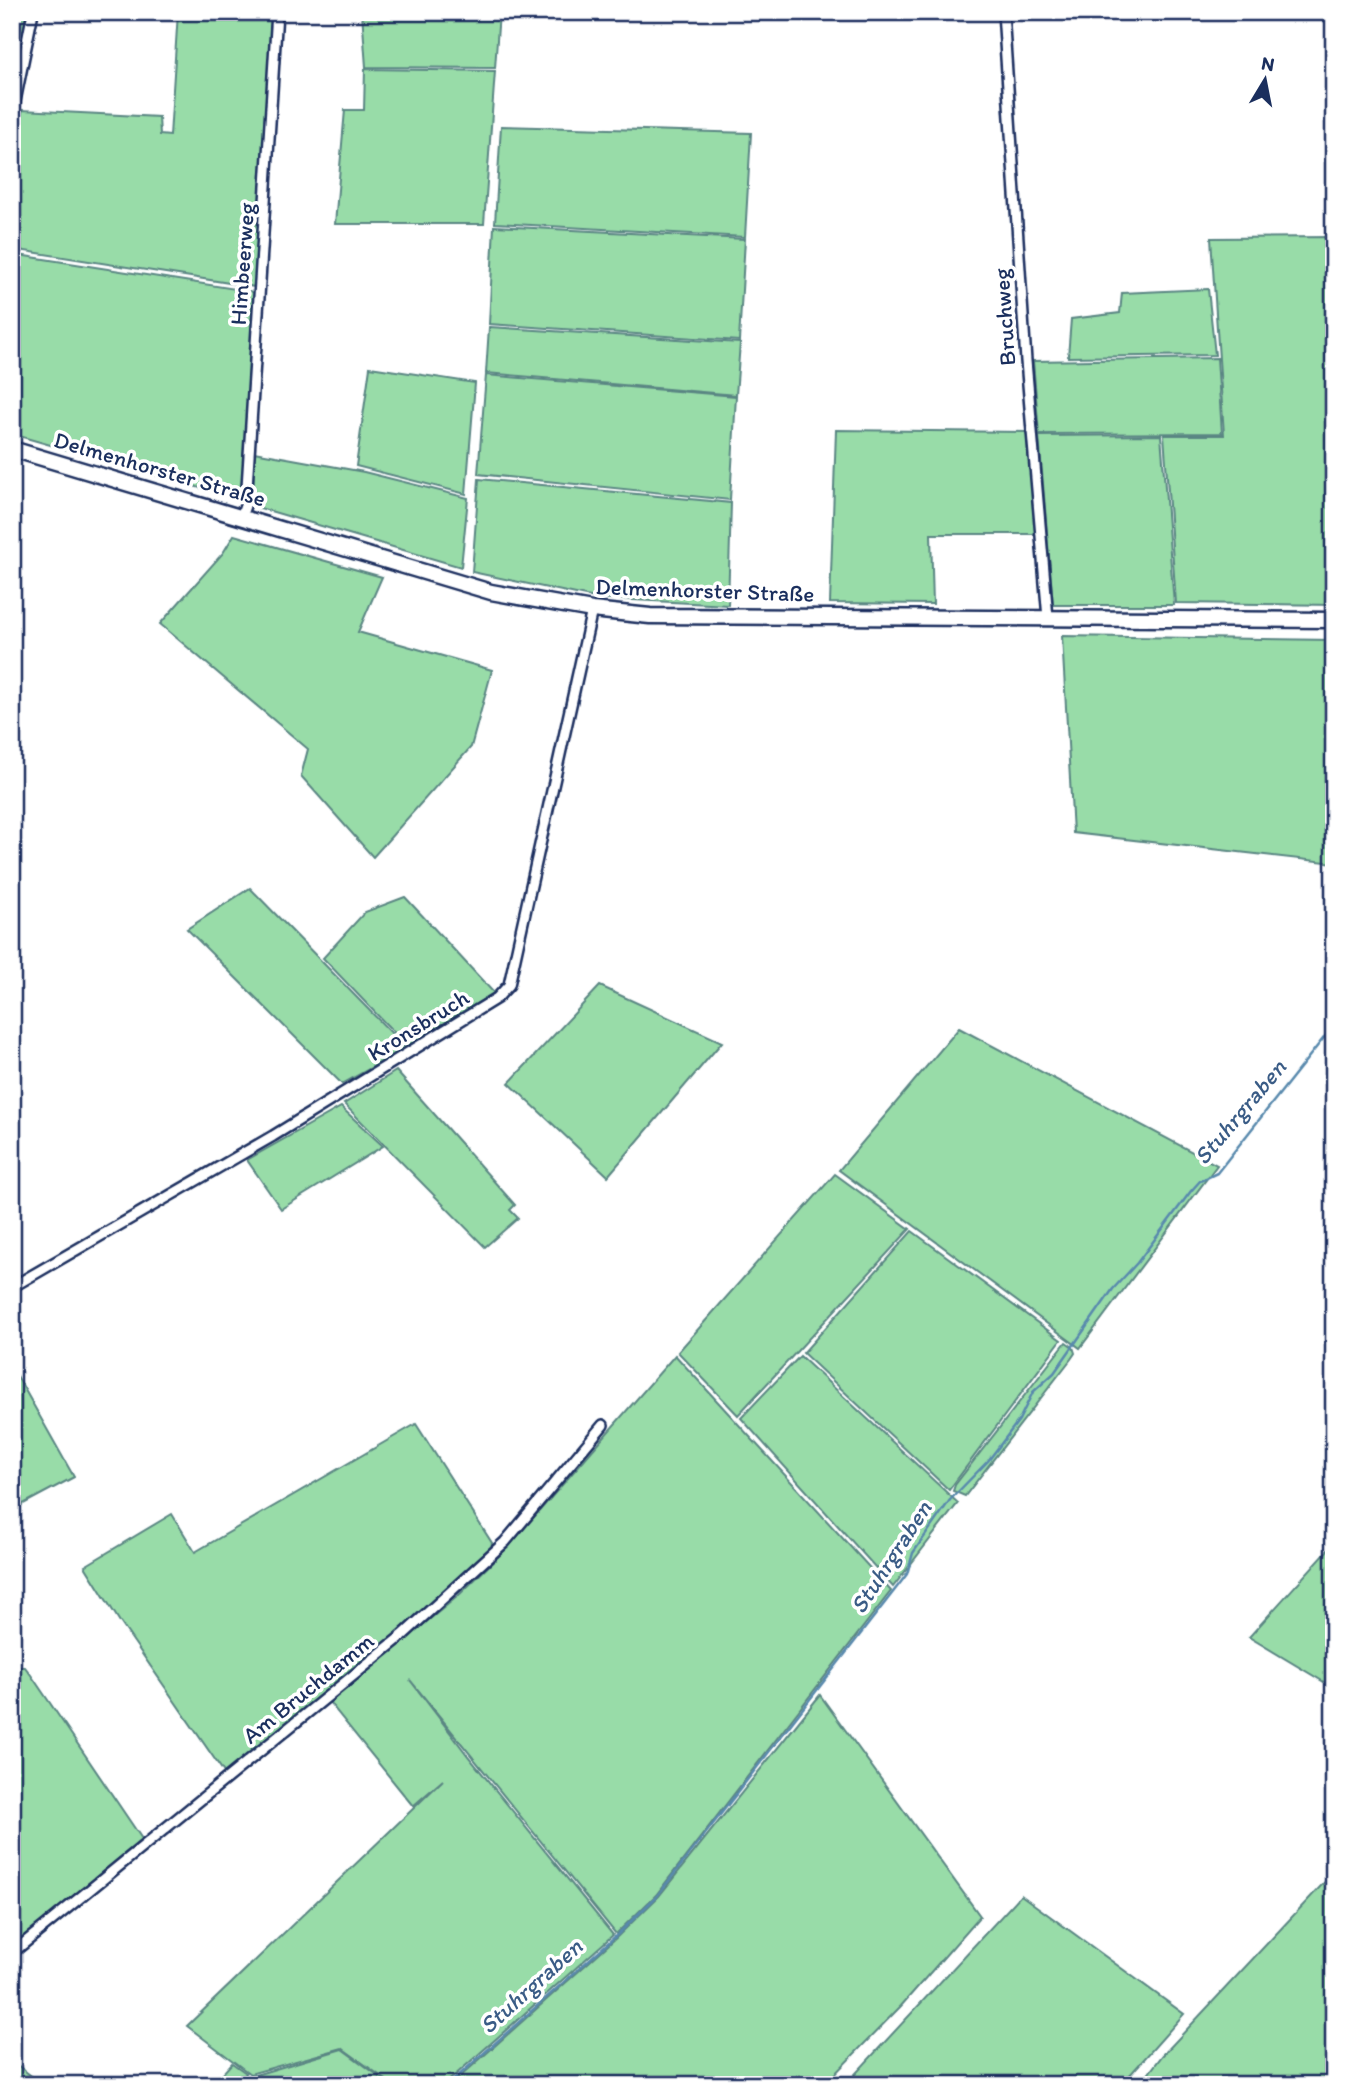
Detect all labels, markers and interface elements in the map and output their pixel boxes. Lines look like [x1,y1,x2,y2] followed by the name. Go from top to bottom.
[1230,46,1300,116] north arrow
[1260,51,1276,76] text: N
[224,202,260,326] street label: Himbeerweg
[987,267,1021,367] street label: Bruchweg
[51,425,269,513] street label: Delmenhorster Straße
[595,572,815,608] street label: Delmenhorster Straße
[362,983,474,1067] street label: Kronsbruch
[1187,1053,1292,1170] water label: Stuhrgraben
[843,1495,938,1618] water label: Stuhrgraben
[237,1626,379,1750] street label: Am Bruchdamm
[473,1932,588,2039] water label: Stuhrgraben

